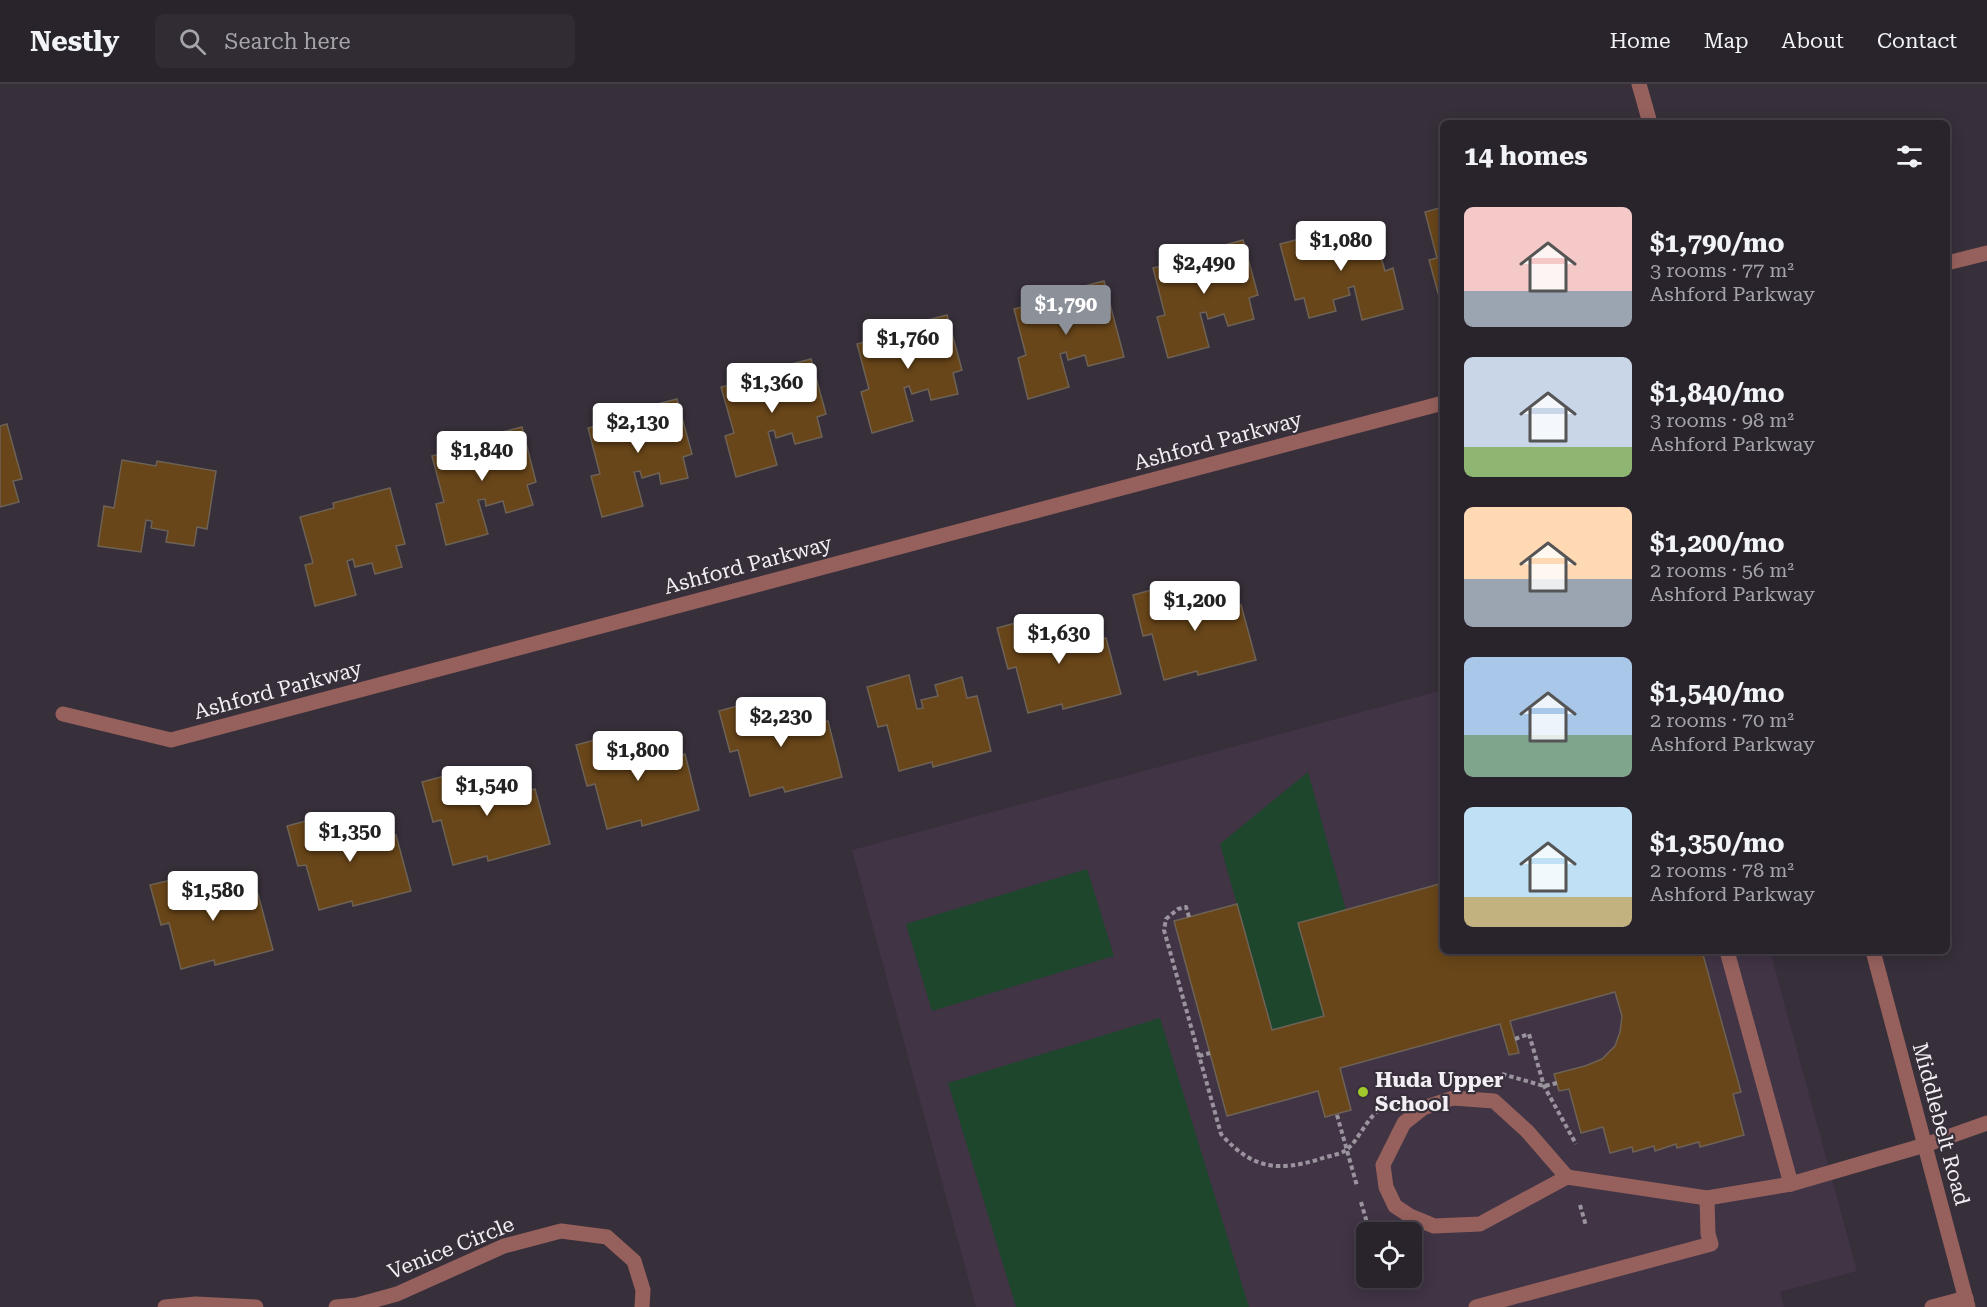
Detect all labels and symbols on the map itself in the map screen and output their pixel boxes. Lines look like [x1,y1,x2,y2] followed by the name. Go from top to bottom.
[1292,221,1390,272] pin: $1,080
[1155,244,1253,295] pin: $2,490
[1017,285,1115,336] pin: $1,790
[859,319,957,370] pin: $1,760
[723,363,821,414] pin: $1,360
[589,403,687,454] pin: $2,130
[1131,407,1305,475] street label: Ashford Parkway
[433,431,531,482] pin: $1,840
[661,531,835,599] street label: Ashford Parkway
[1146,581,1244,632] pin: $1,200
[1010,614,1108,665] pin: $1,630
[191,656,365,724] street label: Ashford Parkway
[732,697,830,748] pin: $2,230
[589,731,687,782] pin: $1,800
[438,766,536,817] pin: $1,540
[301,812,399,863] pin: $1,350
[164,871,262,922] pin: $1,580
[1908,1040,1974,1209] street label: Middlebelt Road
[1375,1068,1504,1116] place label: Huda Upper School
[1356,1085,1370,1099] marker: Huda Upper School
[384,1212,518,1284] street label: Venice Circle

